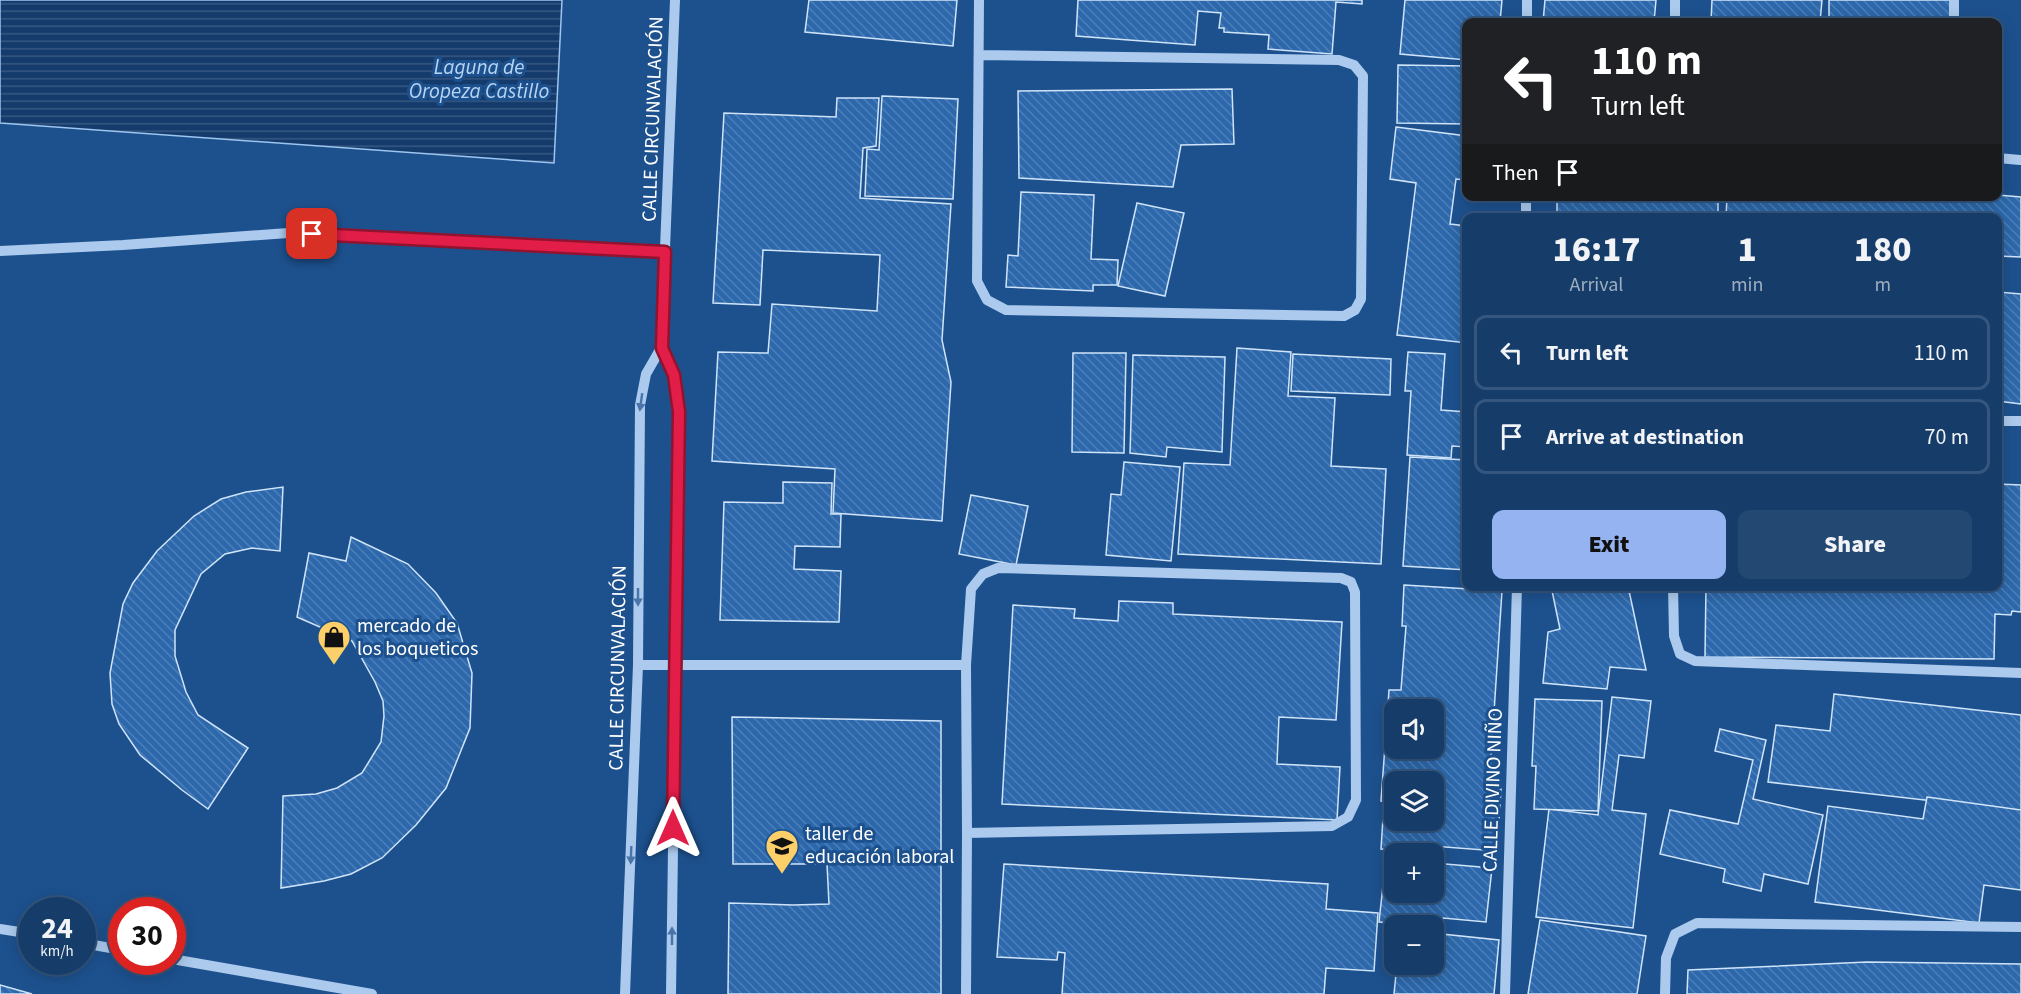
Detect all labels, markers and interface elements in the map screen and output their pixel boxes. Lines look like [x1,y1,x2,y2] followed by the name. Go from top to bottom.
[635,16,671,222] street label: CALLE CIRCUNVALACIÓN
[1591,31,1702,91] text: 110 m
[1492,42,1570,120] icon: left
[409,52,549,106] water label: Laguna de Oropeza Castillo
[1591,87,1685,126] text: Turn left
[1551,156,1584,189] icon: arrive
[1492,157,1539,189] text: Then
[286,208,337,259] pin
[295,217,328,250] icon: arrive
[1552,224,1641,275] text: 16:17
[1738,224,1757,275] text: 1
[1854,224,1912,275] text: 180
[1570,271,1623,299] text: Arrival
[1731,271,1763,299] text: min
[1874,271,1891,299] text: m
[1495,336,1528,369] icon: left
[1546,337,1628,369] text: Turn left
[1914,337,1969,369] text: 110 m
[637,392,646,411] one-way arrow
[1495,420,1528,453] icon: arrive
[1546,421,1744,453] text: Arrive at destination
[1924,421,1969,453] text: 70 m
[1492,510,1726,579] button: Exit
[1738,510,1972,579] button: Share
[602,565,634,771] street label: CALLE CIRCUNVALACIÓN
[633,587,643,606] one-way arrow
[357,612,478,663] place label: mercado de los boqueticos
[316,619,352,666] shop icon: mercado de los boqueticos
[1384,699,1444,975] map controls
[1384,699,1444,759] button: sound
[1476,708,1510,872] street label: CALLE DIVINO NIÑO
[1384,771,1444,831] button: layers
[641,796,705,860] position arrow
[805,820,954,871] place label: taller de educación laboral
[764,828,800,875] school or university icon: taller de educación laboral
[1384,843,1444,903] button: +
[626,845,635,864] one-way arrow
[108,897,186,975] speed limit sign: 30
[41,907,73,950] text: 24
[1384,915,1444,975] button: −
[667,926,677,945] one-way arrow
[40,941,74,962] text: km/h

